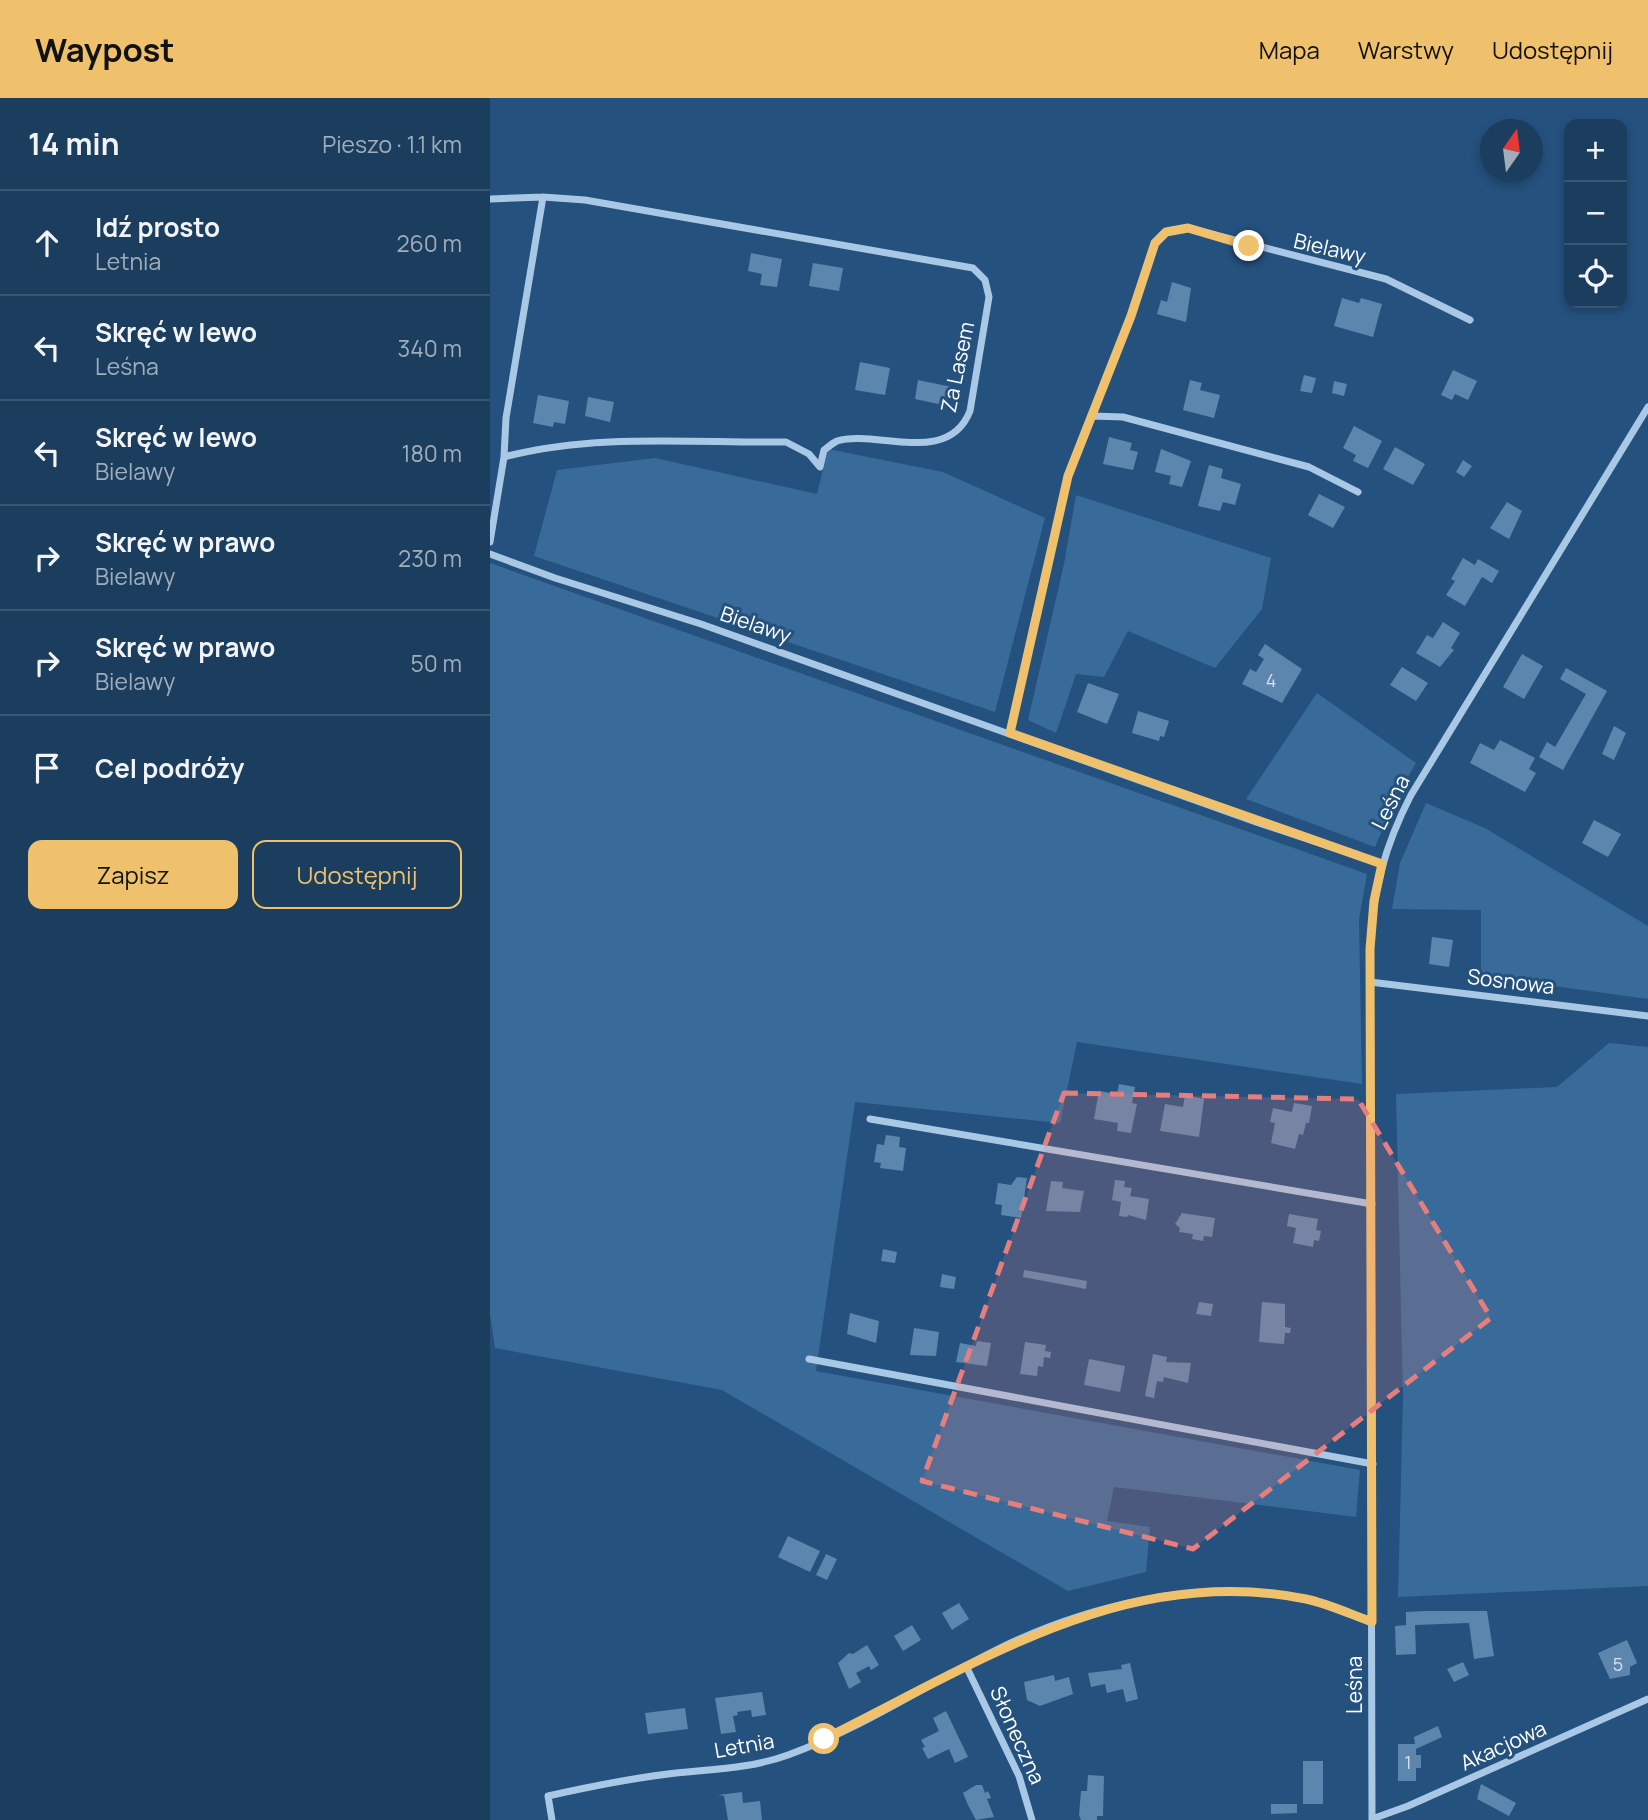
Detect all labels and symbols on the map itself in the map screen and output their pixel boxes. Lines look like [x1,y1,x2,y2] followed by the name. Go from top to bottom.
[1480,119,1543,182] north arrow
[1291,226,1369,270] street label: Bielawy
[1233,230,1264,261] route end
[934,319,980,415] street label: Za Lasem
[717,599,795,649] street label: Bielawy
[1266,668,1276,692] house number: 4
[1364,770,1416,834] street label: Leśna
[1466,962,1556,1000] street label: Sosnowa
[1613,1652,1623,1676] house number: 5
[1340,1656,1368,1714] street label: Leśna
[984,1682,1052,1788] street label: Słoneczna
[1456,1714,1550,1776] street label: Akacjowa
[808,1723,839,1754] route start
[712,1726,776,1764] street label: Letnia
[1404,1750,1412,1774] house number: 1

